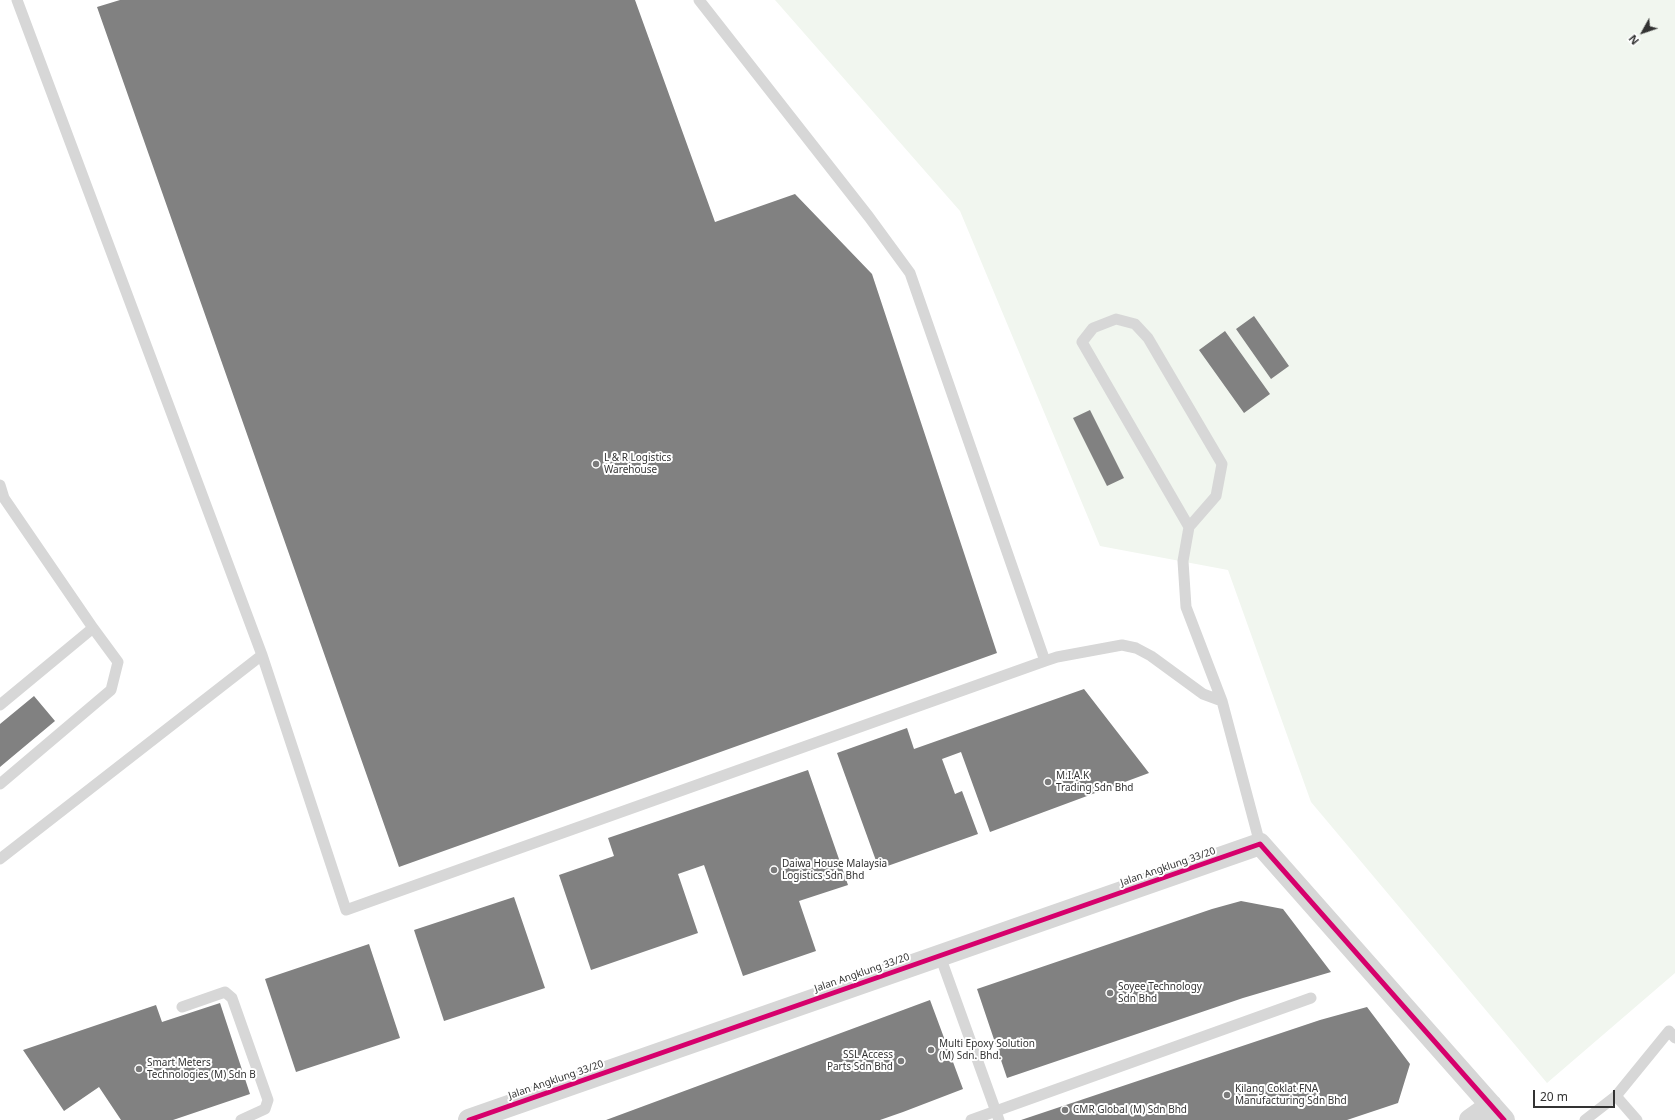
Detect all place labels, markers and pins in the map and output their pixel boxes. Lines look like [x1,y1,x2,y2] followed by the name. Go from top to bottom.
[604,452,671,476] place label: L & R Logistics Warehouse
[591,459,601,469] marker: L & R Logistics Warehouse
[1056,770,1134,794] place label: M.I.A.K Trading Sdn Bhd
[1043,777,1053,787] marker: M.I.A.K Trading Sdn Bhd
[782,858,887,882] place label: Daiwa House Malaysia Logistics Sdn Bhd
[769,865,779,875] marker: Daiwa House Malaysia Logistics Sdn Bhd
[1118,981,1202,1004] place label: Soyee Technology Sdn Bhd
[1105,988,1115,998] marker: Soyee Technology Sdn Bhd
[939,1038,1035,1062] place label: Multi Epoxy Solution (M) Sdn. Bhd.
[926,1045,936,1055] marker: Multi Epoxy Solution (M) Sdn. Bhd.
[827,1049,893,1072] place label: SSL Access Parts Sdn Bhd
[896,1056,906,1066] marker: SSL Access Parts Sdn Bhd
[147,1057,256,1080] place label: Smart Meters Technologies (M) Sdn B
[134,1064,144,1074] marker: Smart Meters Technologies (M) Sdn B
[1235,1083,1347,1106] place label: Kilang Coklat FNA Manufacturing Sdn Bhd
[1222,1090,1232,1100] marker: Kilang Coklat FNA Manufacturing Sdn Bhd
[1073,1104,1187,1116] place label: CMR Global (M) Sdn Bhd
[1060,1105,1070,1115] marker: CMR Global (M) Sdn Bhd

